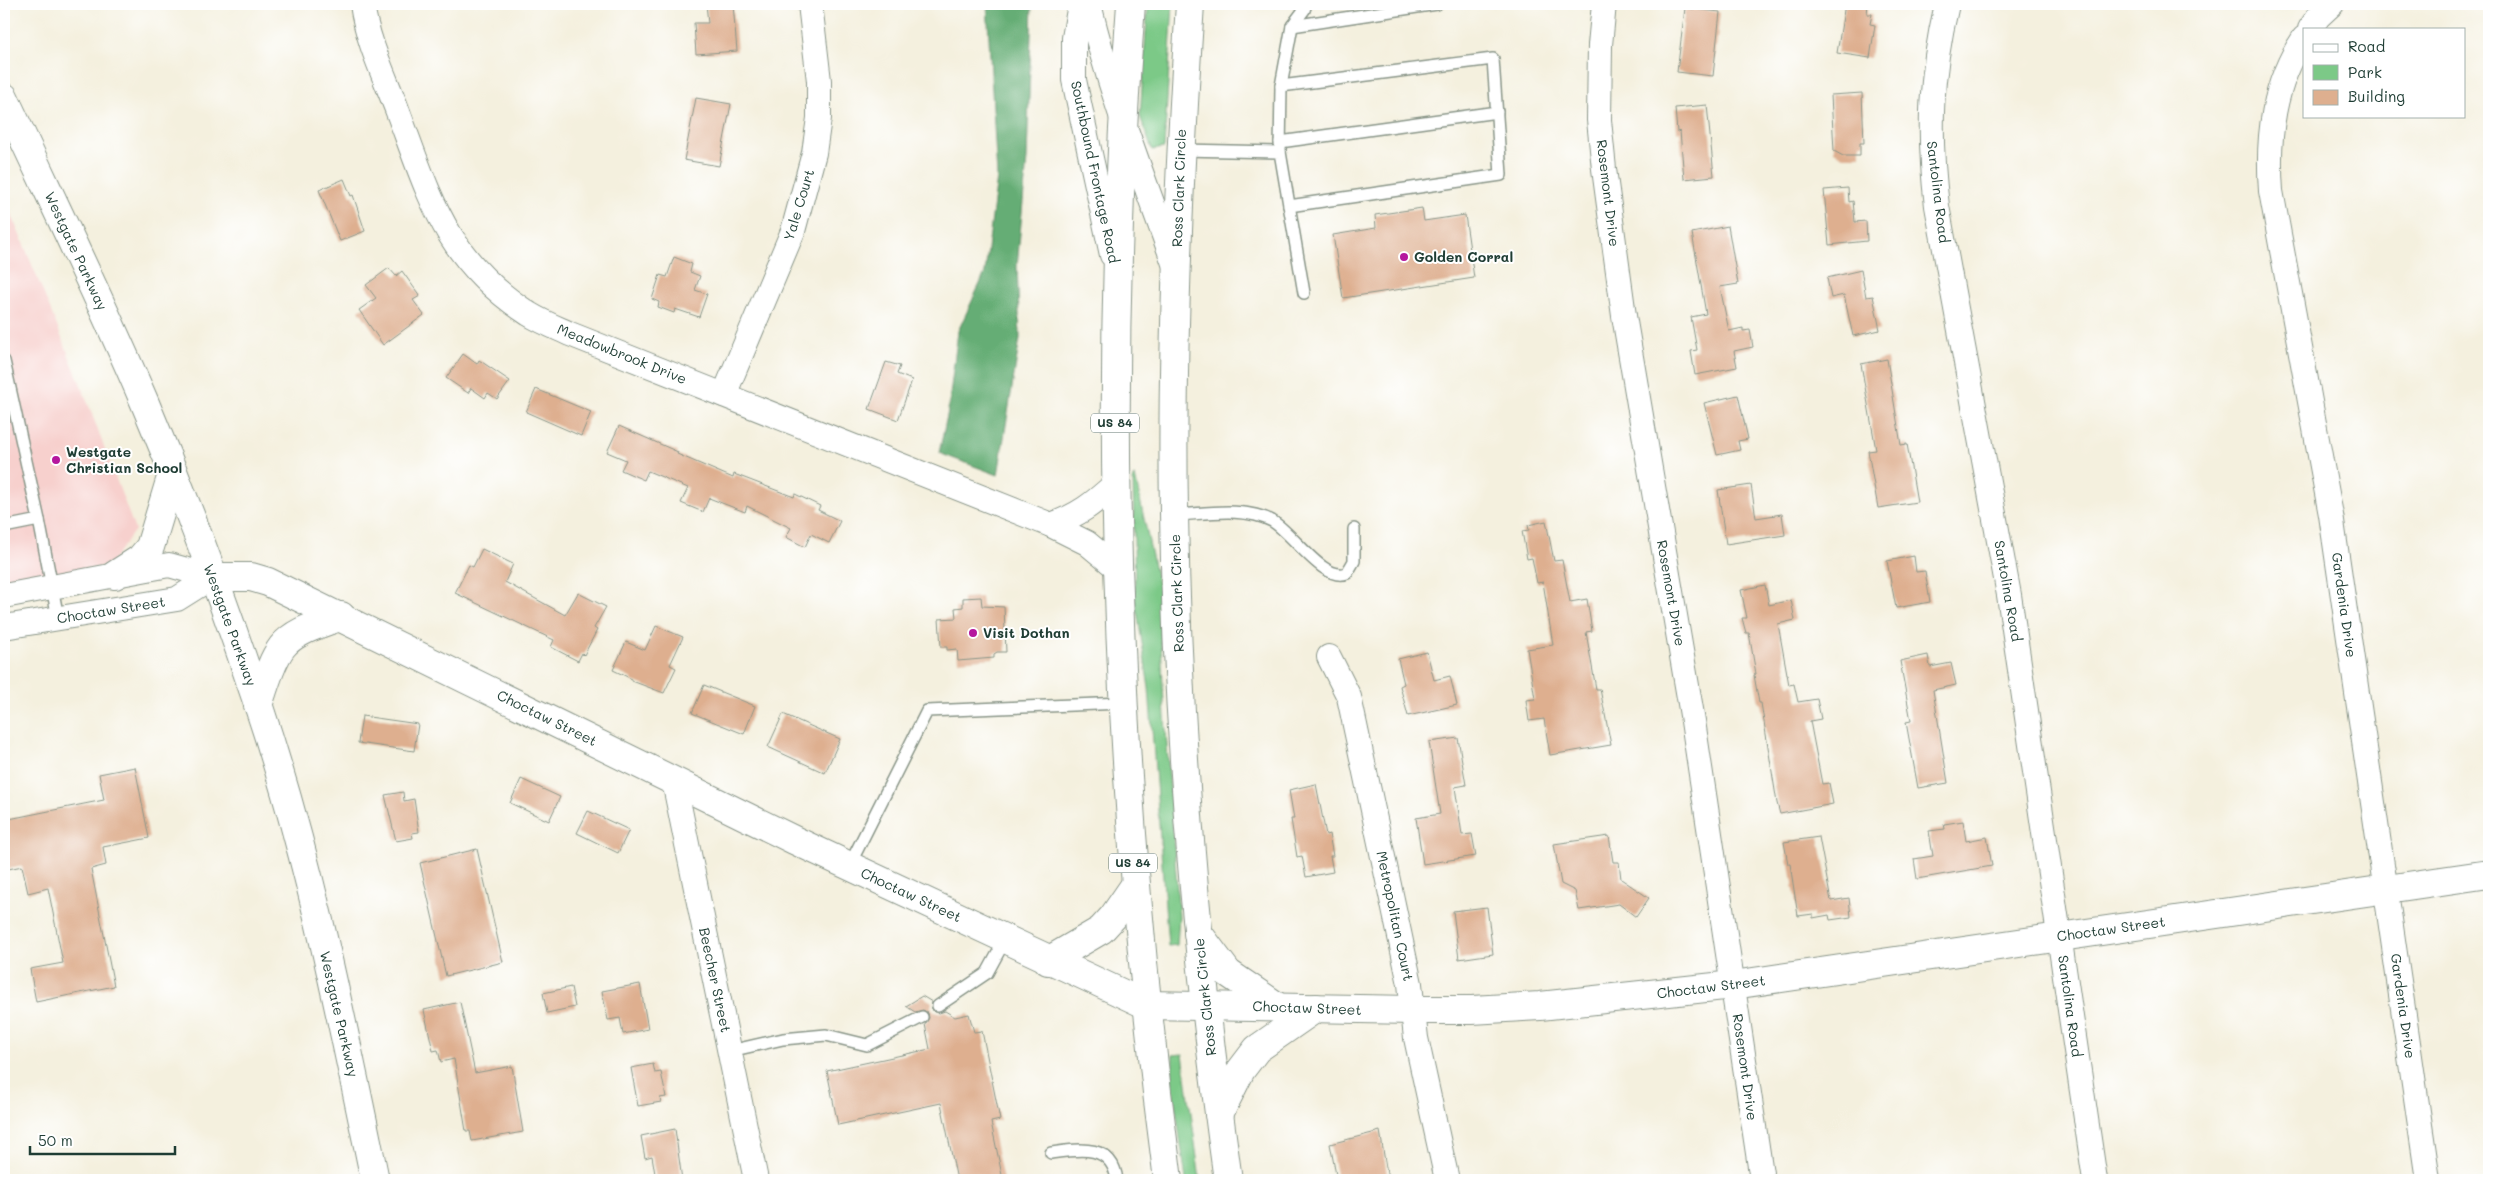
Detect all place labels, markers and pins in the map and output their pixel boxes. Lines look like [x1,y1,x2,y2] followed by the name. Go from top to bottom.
[1414,247,1513,266] place label: Golden Corral
[1398,251,1410,263] marker: Golden Corral
[66,442,182,477] place label: Westgate Christian School
[50,454,62,466] marker: Westgate Christian School
[983,623,1070,642] place label: Visit Dothan
[967,627,979,639] marker: Visit Dothan

